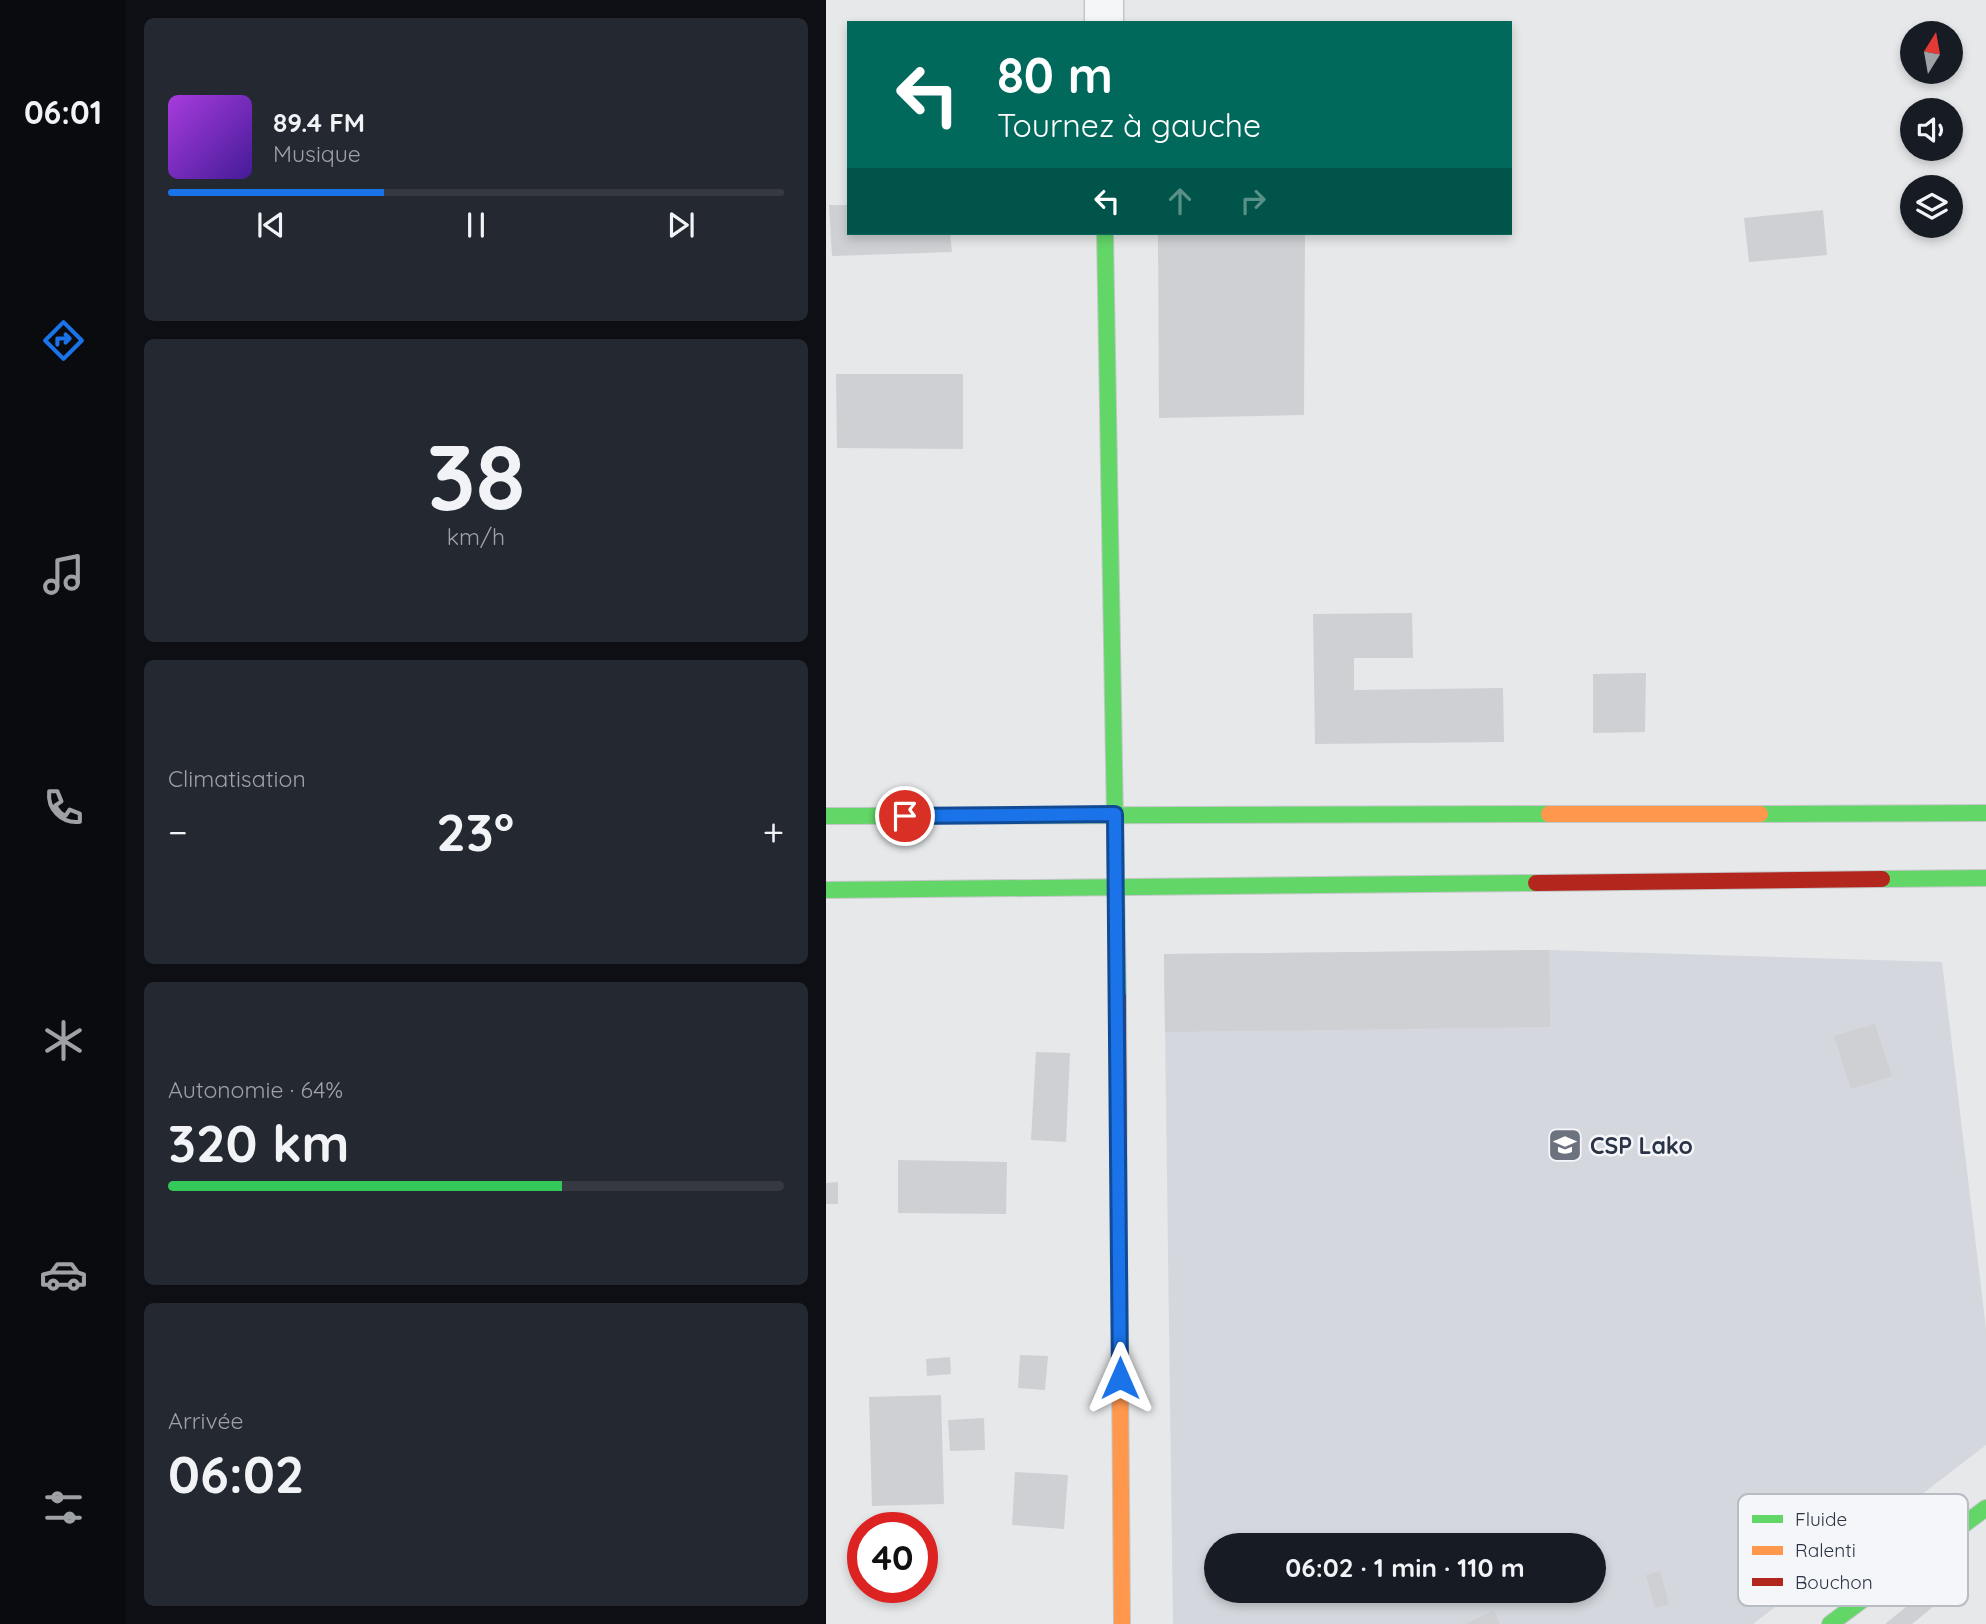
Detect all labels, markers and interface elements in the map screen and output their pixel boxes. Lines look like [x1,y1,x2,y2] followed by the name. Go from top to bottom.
[1900,21,1964,84] north arrow
[1900,21,1963,238] map controls
[997,44,1113,105] text: 80 m
[882,49,973,140] icon: left
[24,92,102,132] text: 06:01
[1900,98,1963,161] button: sound
[997,105,1261,145] text: Tournez à gauche
[273,106,365,139] text: 89.4 FM
[273,139,361,168] text: Musique
[1900,175,1963,238] button: layers
[1088,182,1126,220] icon: left
[1161,182,1199,220] icon: ahead
[1234,182,1272,220] icon: right
[252,206,290,244] icon: previous
[457,206,495,244] icon: pause
[662,206,700,244] icon: next
[39,316,88,365] icon: directions
[427,419,525,533] text: 38
[447,522,505,551] text: km/h
[39,550,88,599] icon: music
[168,764,306,793] text: Climatisation
[39,783,88,832] icon: phone
[875,786,935,846] pin
[886,797,924,835] icon: arrive
[436,799,514,864] text: 23°
[168,808,188,856] text: −
[763,808,784,856] text: +
[39,1016,88,1065] icon: climate
[168,1075,343,1104] text: Autonomie · 64%
[168,1110,350,1175] text: 320 km
[1546,1126,1584,1164] school or university icon: CSP Lako
[1590,1131,1693,1160] place label: CSP Lako
[39,1250,88,1299] icon: car
[1083,1341,1157,1415] position arrow
[168,1406,244,1435] text: Arrivée
[168,1441,304,1506] text: 06:02
[39,1483,88,1532] icon: filters
[1738,1494,1968,1606] legend
[1795,1507,1847,1531] text: Fluide
[847,1512,938,1603] speed limit sign: 40
[1795,1538,1856,1562] text: Ralenti
[1285,1551,1525,1584] text: 06:02 · 1 min · 110 m
[1795,1570,1873,1594] text: Bouchon

